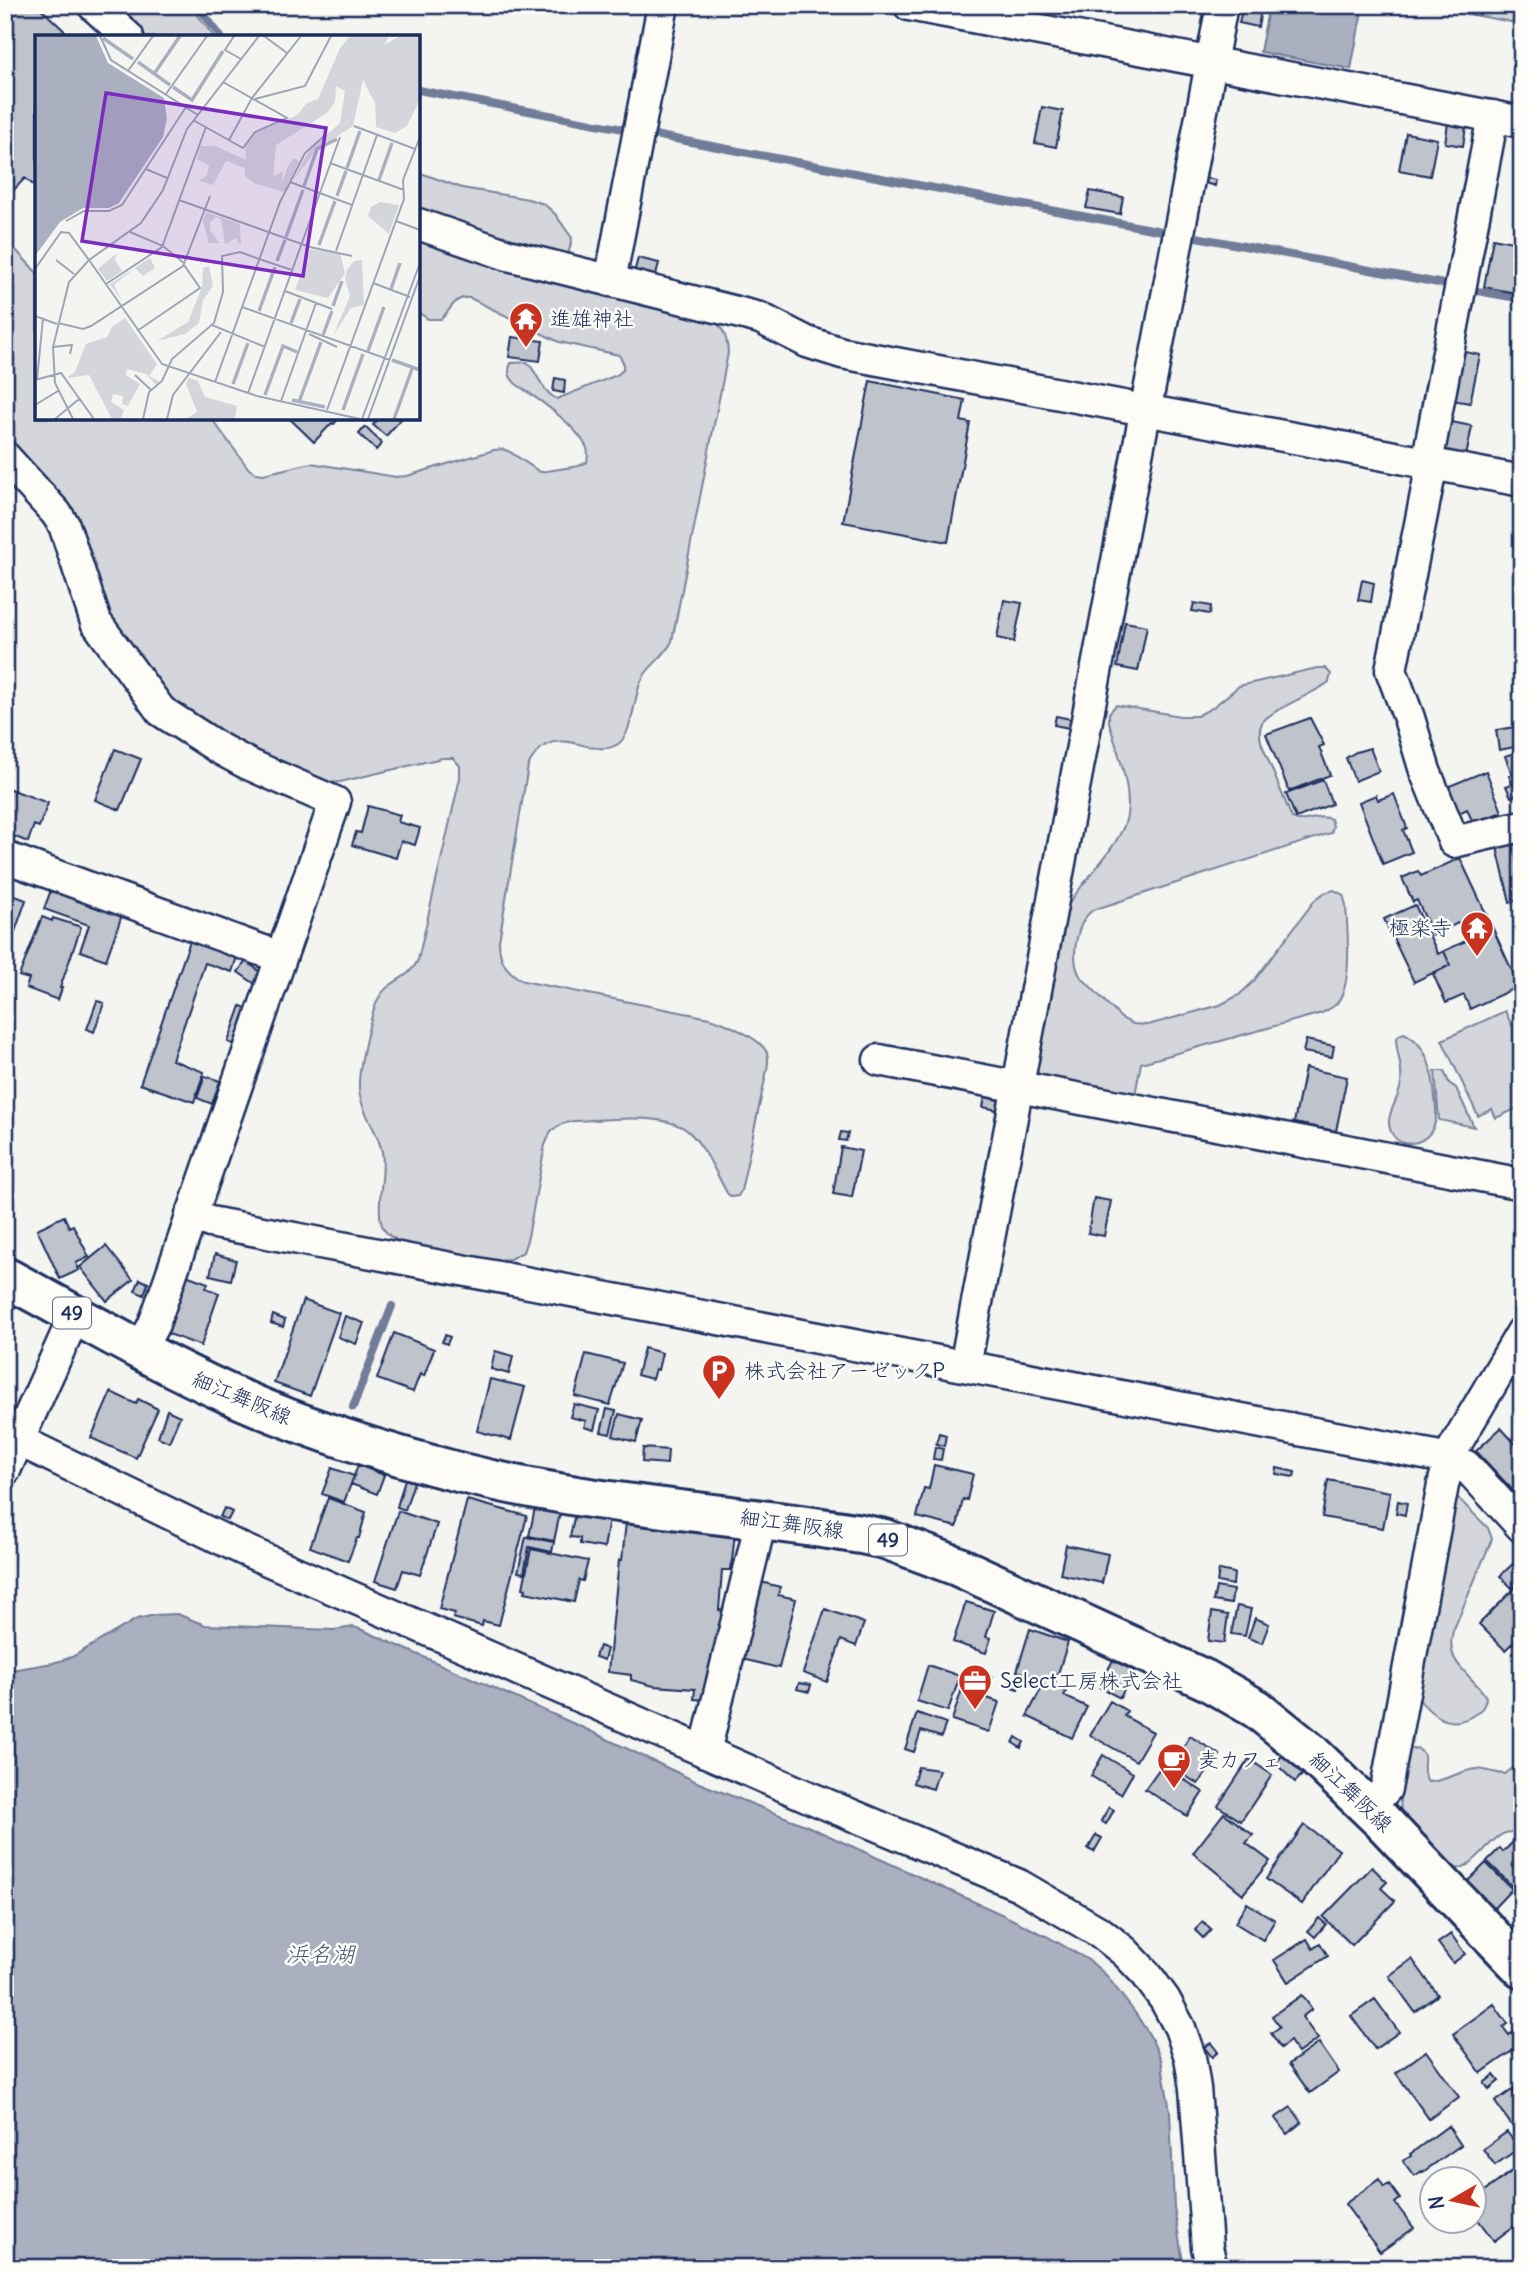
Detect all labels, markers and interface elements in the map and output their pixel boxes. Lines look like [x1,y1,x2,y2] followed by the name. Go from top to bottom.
[35,35,420,420] inset map
[507,300,545,349] temple icon: 進雄神社
[550,305,634,332] place label: 進雄神社
[1458,909,1496,958] temple icon: 極楽寺
[1389,914,1452,941] place label: 極楽寺
[53,1298,91,1329] road number: 49
[700,1352,738,1401] parking icon: 株式会社アーゼックP
[744,1357,945,1384] place label: 株式会社アーゼックP
[189,1365,296,1430] street label: 細江舞阪線
[738,1503,846,1544] street label: 細江舞阪線
[869,1524,907,1556] road number: 49
[956,1662,994,1711] office icon: Select工房株式会社
[1000,1667,1183,1694] place label: Select工房株式会社
[1155,1741,1193,1790] cafe icon: 麦カフェ
[1304,1745,1398,1838] street label: 細江舞阪線
[1198,1746,1282,1773] place label: 麦カフェ
[286,1939,357,1968] water label: 浜名湖
[1418,2164,1488,2234] north arrow
[1423,2194,1449,2211] text: N

